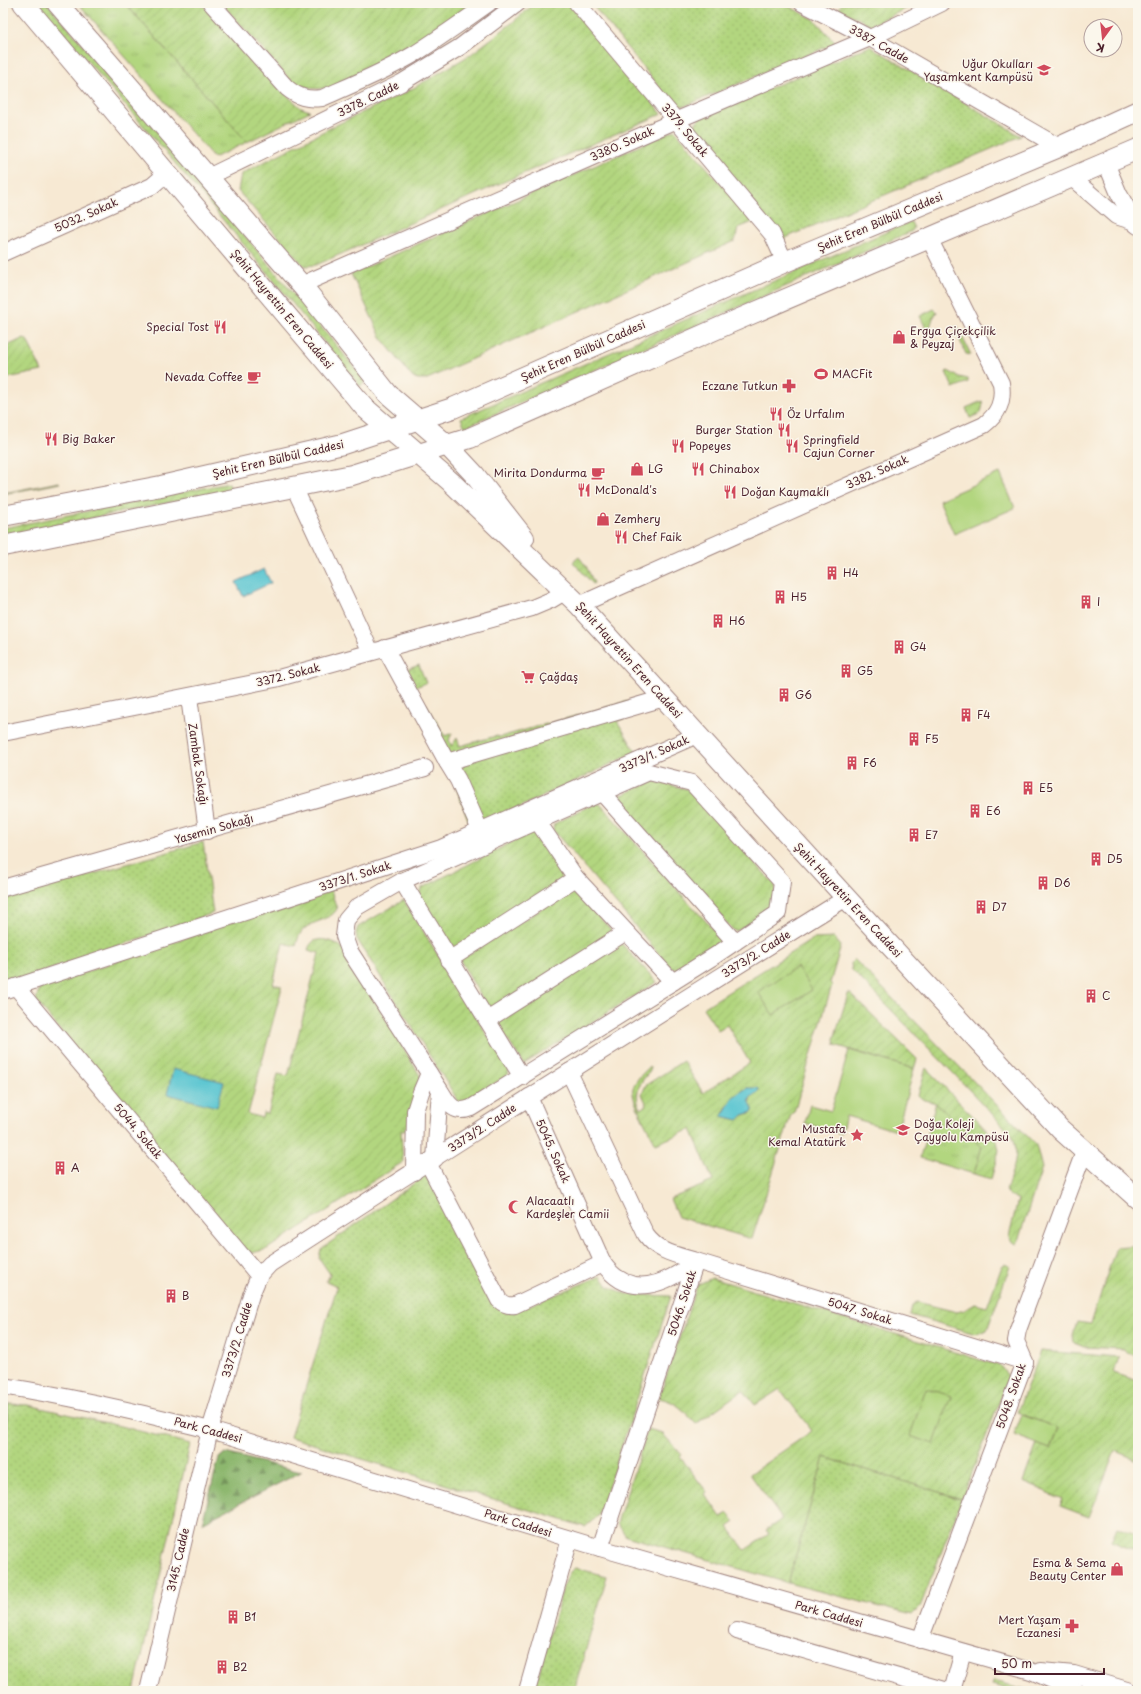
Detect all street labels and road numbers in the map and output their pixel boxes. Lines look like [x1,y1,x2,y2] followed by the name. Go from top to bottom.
[846,20,912,67] street label: 3387. Cadde
[334,76,402,121] street label: 3378. Cadde
[658,99,713,161] street label: 3379. Sokak
[587,122,657,165] street label: 3380. Sokak
[814,187,945,256] street label: Şehit Eren Bülbül Caddesi
[51,193,121,236] street label: 5032. Sokak
[227,245,338,372] street label: Şehit Hayrettin Eren Caddesi
[518,315,648,386] street label: Şehit Eren Bülbül Caddesi
[210,435,345,482] street label: Şehit Eren Bülbül Caddesi
[843,450,911,493] street label: 3382. Sokak
[572,598,686,722] street label: Şehit Hayrettin Eren Caddesi
[254,658,323,691] street label: 3372. Sokak
[184,722,213,806] street label: Zambak Sokağı
[616,730,692,777] street label: 3373/1. Sokak
[173,809,255,848] street label: Yasemin Sokağı
[790,838,906,961] street label: Şehit Hayrettin Eren Caddesi
[317,856,394,895] street label: 3373/1. Sokak
[718,925,794,982] street label: 3373/2. Cadde
[110,1099,167,1163] street label: 5044. Sokak
[444,1099,519,1156] street label: 3373/2. Cadde
[532,1116,575,1186] street label: 5045. Sokak
[663,1267,700,1338] street label: 5046. Sokak
[826,1293,895,1329] street label: 5047. Sokak
[217,1300,256,1380] street label: 3373/2. Cadde
[991,1360,1030,1431] street label: 5048. Sokak
[172,1412,244,1447] street label: Park Caddesi
[482,1504,554,1541] street label: Park Caddesi
[162,1526,193,1594] street label: 3145. Cadde
[793,1596,865,1631] street label: Park Caddesi

